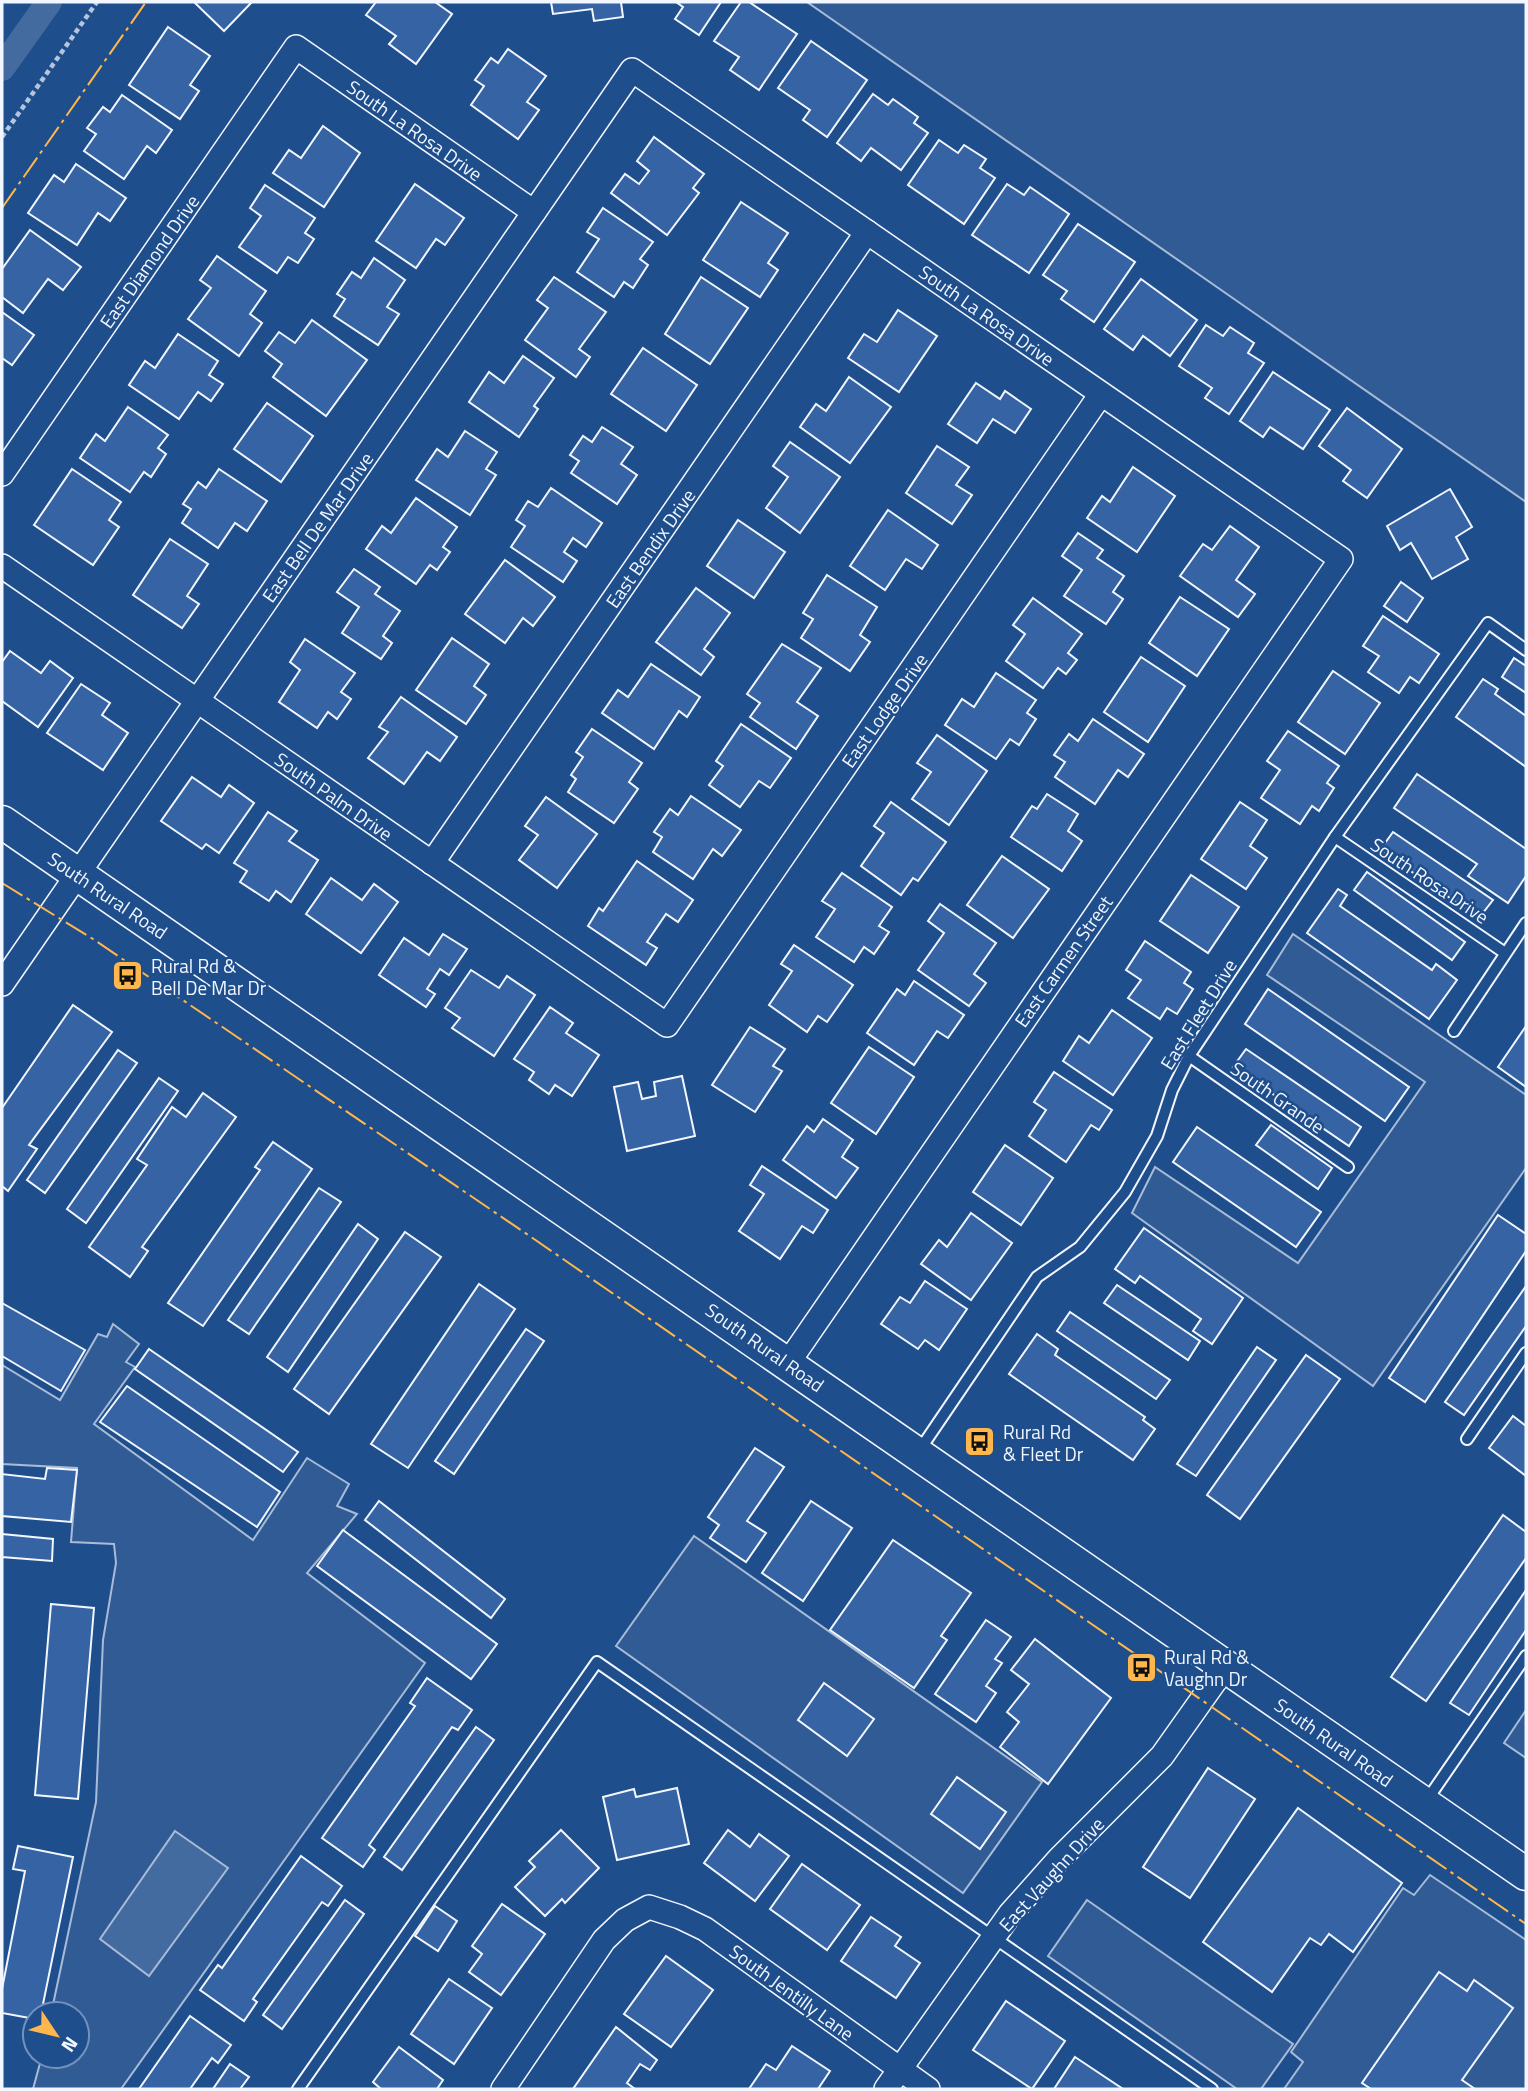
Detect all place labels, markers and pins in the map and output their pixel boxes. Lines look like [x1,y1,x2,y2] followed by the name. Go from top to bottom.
[151,951,267,1002] place label: Rural Rd & Bell De Mar Dr
[111,959,145,993] bus stop icon: Rural Rd & Bell De Mar Dr
[1003,1417,1084,1468] place label: Rural Rd & Fleet Dr
[963,1425,997,1459] bus stop icon: Rural Rd & Fleet Dr
[1164,1642,1249,1693] place label: Rural Rd & Vaughn Dr
[1124,1650,1158,1684] bus stop icon: Rural Rd & Vaughn Dr

